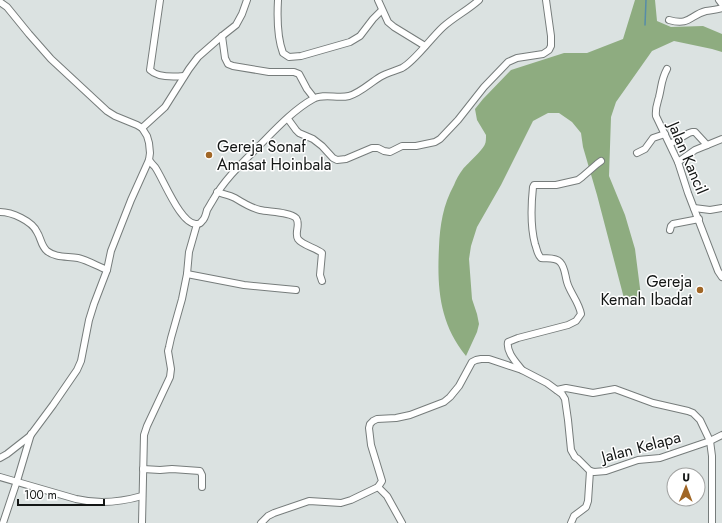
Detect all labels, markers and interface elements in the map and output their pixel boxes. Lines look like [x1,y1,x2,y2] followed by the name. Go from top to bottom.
[662,116,714,198] street label: Jalan Kancil
[217,135,331,176] place label: Gereja Sonaf Amasat Hoinbala
[204,150,214,160] marker: Gereja Sonaf Amasat Hoinbala
[600,270,692,311] place label: Gereja Kemah Ibadat
[695,285,705,295] marker: Gereja Kemah Ibadat
[597,425,683,469] street label: Jalan Kelapa
[666,467,706,507] north arrow
[682,469,690,485] text: U
[18,481,104,507] scale bar
[24,486,57,504] text: 100 m

